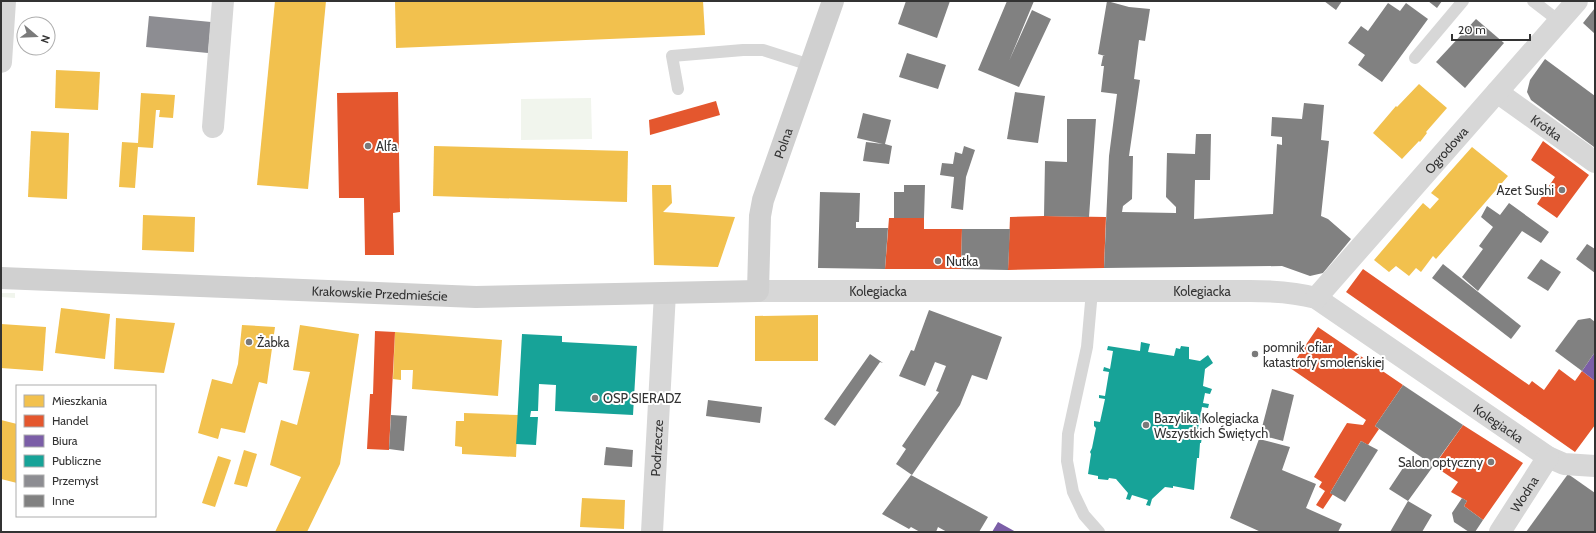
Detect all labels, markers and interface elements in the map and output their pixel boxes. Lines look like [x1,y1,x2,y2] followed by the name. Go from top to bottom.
[16,16,56,56] north arrow
[1452,16,1530,42] scale bar
[1458,22,1486,37] text: 20 m
[38,33,53,45] text: N
[1528,111,1566,145] street label: Krótka
[1421,123,1472,177] street label: Ogrodowa
[770,125,796,160] street label: Polna
[376,138,398,154] place label: Alfa
[363,141,373,151] marker: Alfa
[1497,182,1554,198] place label: Azet Sushi
[1557,185,1567,195] marker: Azet Sushi
[946,253,979,269] place label: Nutka
[933,256,943,266] marker: Nutka
[311,282,448,304] street label: Krakowskie Przedmieście
[849,283,907,299] street label: Kolegiacka
[1173,283,1231,299] street label: Kolegiacka
[257,334,290,350] place label: Żabka
[244,337,254,347] marker: Żabka
[1263,339,1384,371] place label: pomnik ofiar katastrofy smoleńskiej
[1250,349,1260,359] marker: pomnik ofiar katastrofy smoleńskiej
[16,385,156,517] legend
[603,390,682,406] place label: OSP SIERADZ
[52,393,107,408] text: Mieszkania
[590,393,600,403] marker: OSP SIERADZ
[1470,400,1527,446] street label: Kolegiacka
[1154,410,1268,441] place label: Bazylika Kolegiacka Wszystkich Świętych
[52,413,89,428] text: Handel
[647,419,666,477] street label: Podrzecze
[1141,420,1151,430] marker: Bazylika Kolegiacka Wszystkich Świętych
[52,433,78,448] text: Biura
[52,453,101,468] text: Publiczne
[1398,454,1483,470] place label: Salon optyczny
[1486,457,1496,467] marker: Salon optyczny
[1507,472,1542,515] street label: Wodna
[52,473,99,488] text: Przemysł
[52,493,75,508] text: Inne

